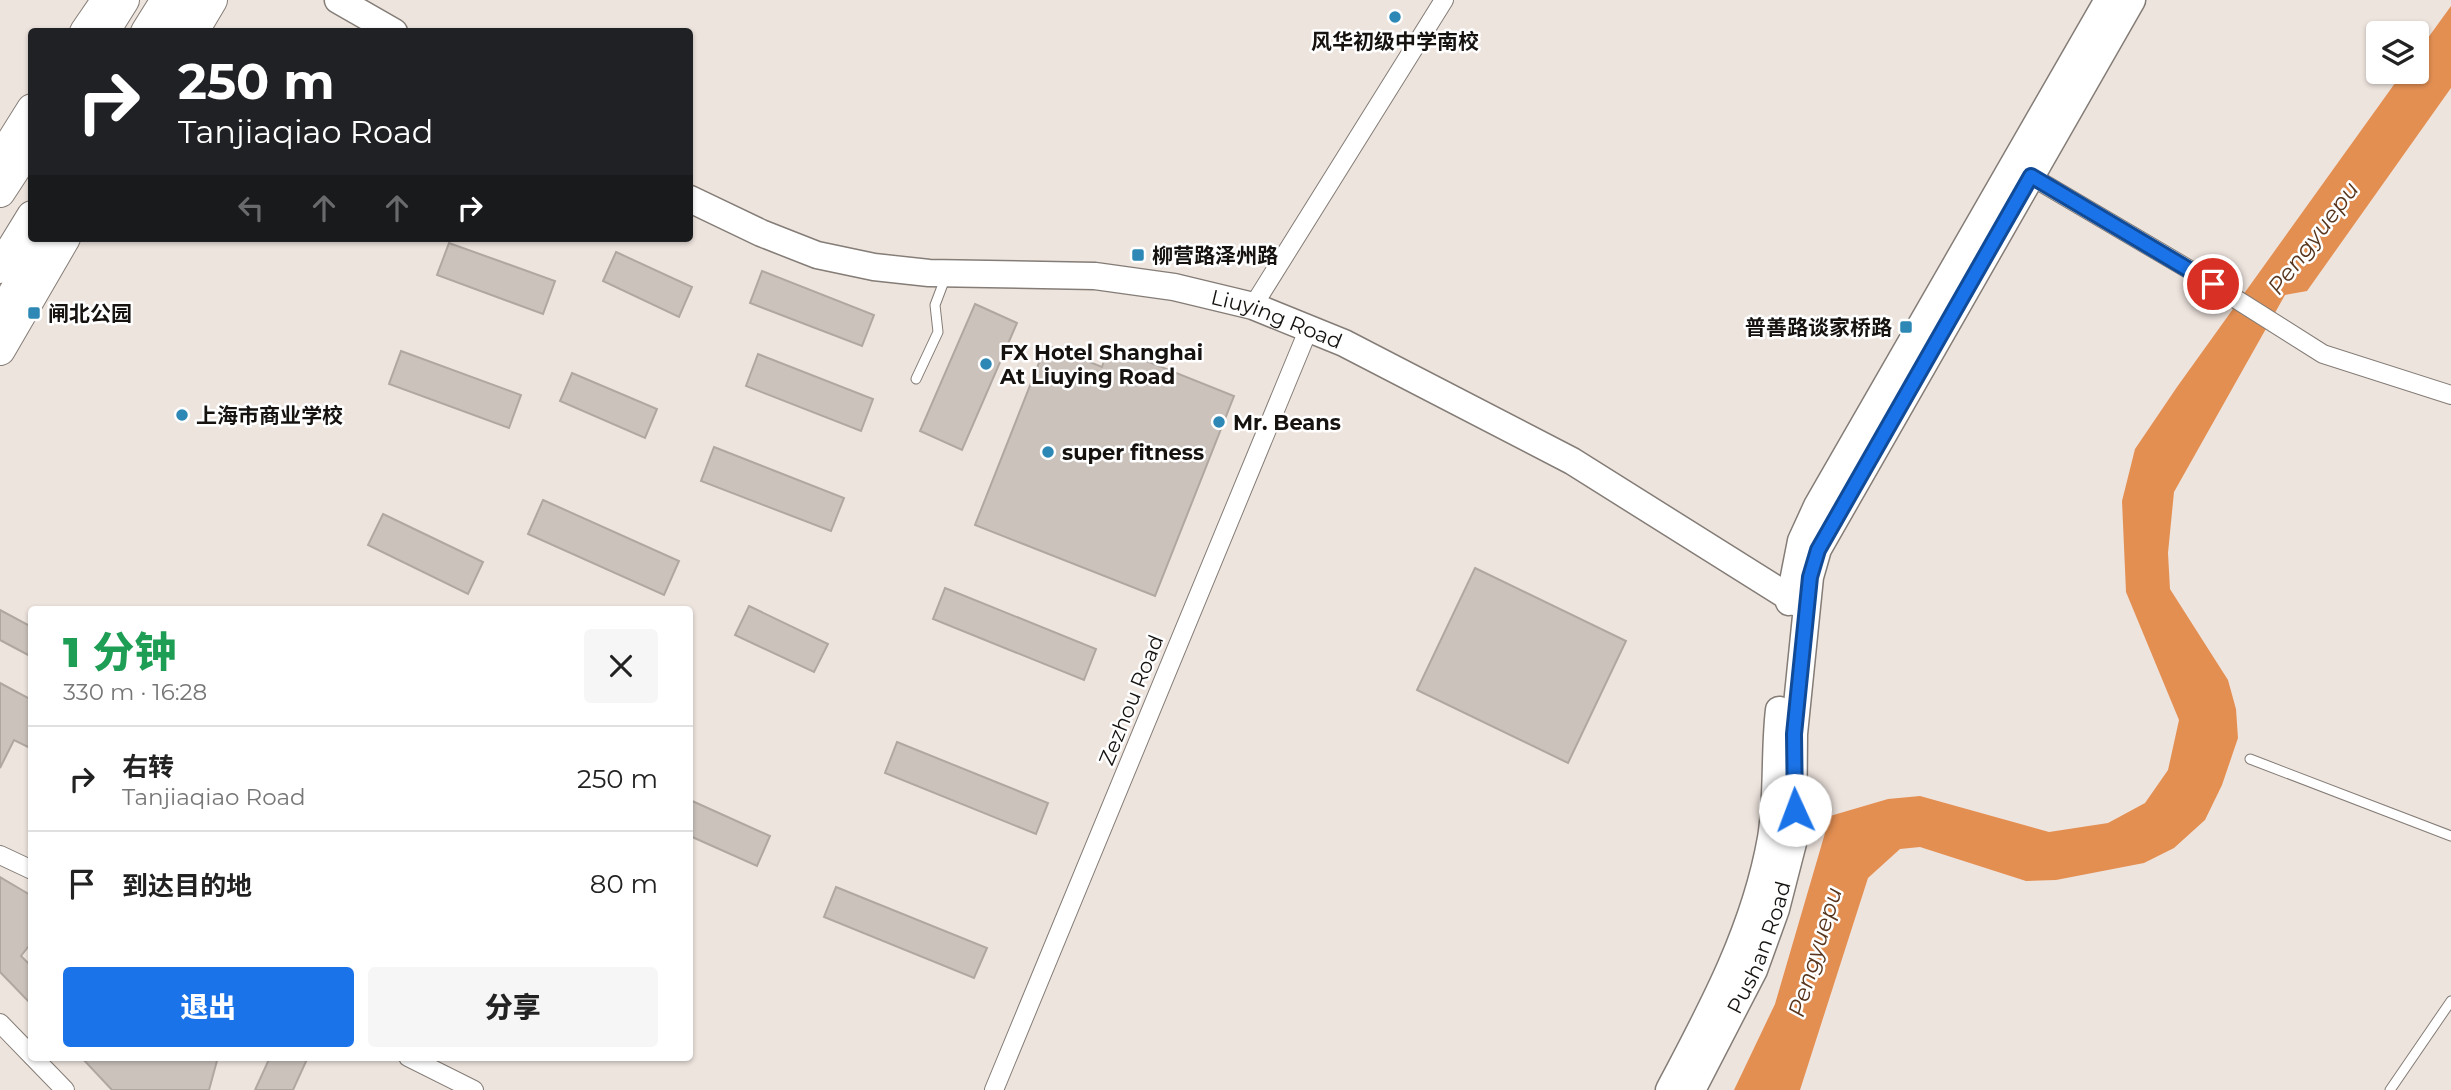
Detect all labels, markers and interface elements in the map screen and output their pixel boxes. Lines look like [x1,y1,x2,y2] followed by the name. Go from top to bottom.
[1387,9,1403,25] marker: 风华初级中学南校
[2366,21,2429,84] map controls
[2366,21,2429,84] button: layers
[1311,29,1479,54] place label: 风华初级中学南校
[178,52,335,111] text: 250 m
[63,56,154,147] icon: right
[178,112,434,151] text: Tanjiaqiao Road
[2261,176,2365,300] water label: Pengyuepu
[232,189,270,227] icon: left
[305,189,343,227] icon: ahead
[378,189,416,227] icon: ahead
[451,189,489,227] icon: right
[1152,243,1278,268] place label: 柳营路泽州路
[1130,247,1146,263] marker: 柳营路泽州路
[2183,254,2243,314] pin
[2194,265,2232,303] icon: arrive
[1209,284,1346,354] street label: Liuying Road
[48,301,132,326] place label: 闸北公园
[26,305,42,321] marker: 闸北公园
[1745,315,1892,340] place label: 普善路谈家桥路
[1898,319,1914,335] marker: 普善路谈家桥路
[999,340,1203,389] place label: FX Hotel Shanghai At Liuying Road
[978,356,994,372] marker: FX Hotel Shanghai At Liuying Road
[196,403,343,428] place label: 上海市商业学校
[174,407,190,423] marker: 上海市商业学校
[1233,410,1341,435] place label: Mr. Beans
[1211,414,1227,430] marker: Mr. Beans
[1062,440,1204,465] place label: super fitness
[1040,444,1056,460] marker: super fitness
[63,626,176,678] text: 1 分钟
[584,629,658,703] button: close
[1093,631,1169,769] street label: Zezhou Road
[63,678,207,706] text: 330 m · 16:28
[122,751,174,783] text: 右转
[63,760,101,798] icon: right
[577,763,658,795] text: 250 m
[1758,773,1832,847] position arrow
[122,783,306,811] text: Tanjiaqiao Road
[63,865,101,903] icon: arrive
[590,868,658,900] text: 80 m
[122,870,252,902] text: 到达目的地
[1721,878,1795,1018] street label: Pushan Road
[1782,884,1848,1020] water label: Pengyuepu
[63,967,354,1047] button: 退出
[368,967,658,1047] button: 分享

